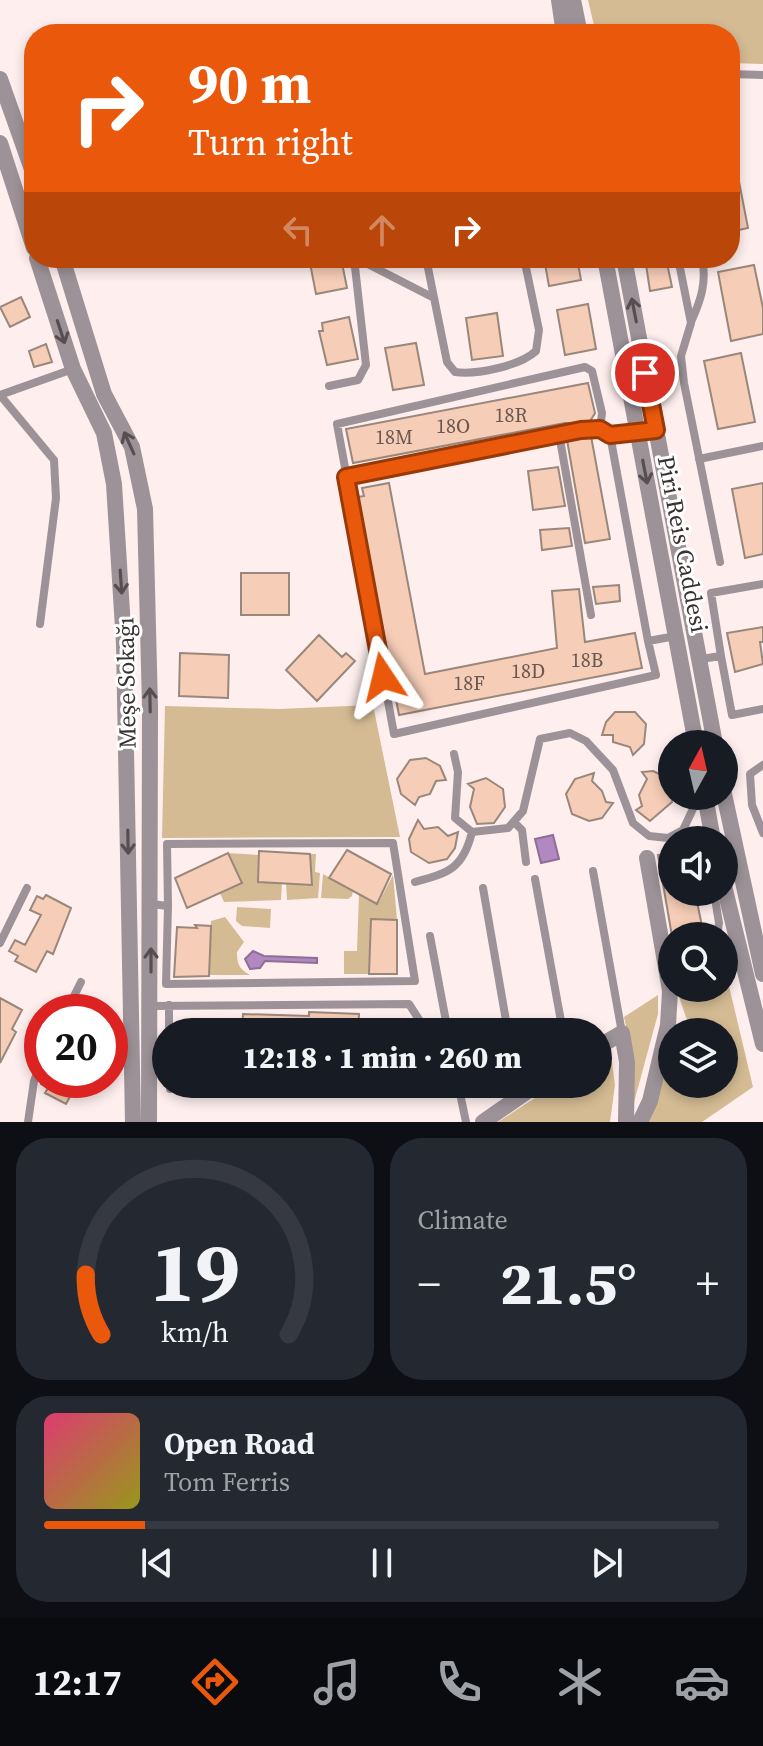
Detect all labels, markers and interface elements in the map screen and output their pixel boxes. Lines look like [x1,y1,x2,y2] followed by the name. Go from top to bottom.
[188,45,311,122] text: 90 m
[56,56,160,160] icon: right
[188,118,353,167] text: Turn right
[276,208,320,252] icon: left
[360,208,404,252] icon: ahead
[444,208,488,252] icon: right
[625,297,640,323] one-way arrow
[55,320,70,345] one-way arrow
[611,339,679,407] pin
[623,351,667,395] icon: arrive
[494,401,528,429] house number: 18R
[436,412,470,440] house number: 18O
[375,423,413,451] house number: 18M
[120,431,135,455] one-way arrow
[650,453,716,635] street label: Piri Reis Caddesi
[638,459,653,485] one-way arrow
[114,568,129,595] one-way arrow
[108,617,144,749] street label: Meşe Sokağı
[341,635,425,719] position arrow
[571,646,603,674] house number: 18B
[511,657,545,685] house number: 18D
[453,669,485,697] house number: 18F
[142,687,158,714] one-way arrow
[658,730,738,810] north arrow
[658,730,738,1098] map controls
[658,826,738,906] button: sound
[120,828,136,855] one-way arrow
[658,922,738,1002] button: search
[143,947,158,974] one-way arrow
[24,994,128,1098] speed limit sign: 20
[658,1018,738,1098] button: layers
[242,1037,522,1078] text: 12:18 · 1 min · 260 m
[418,1202,508,1238] text: Climate
[150,1215,240,1329] text: 19
[500,1242,637,1324] text: 21.5°
[418,1253,441,1314] text: −
[696,1253,719,1314] text: +
[161,1312,229,1352] text: km/h
[164,1423,315,1464] text: Open Road
[164,1464,290,1500] text: Tom Ferris
[135,1541,179,1585] icon: previous
[360,1541,404,1585] icon: pause
[585,1541,629,1585] icon: next
[187,1654,243,1710] icon: directions
[309,1654,365,1710] icon: music
[431,1654,487,1710] icon: phone
[552,1654,608,1710] icon: climate
[674,1654,730,1710] icon: car
[33,1658,122,1707] text: 12:17

